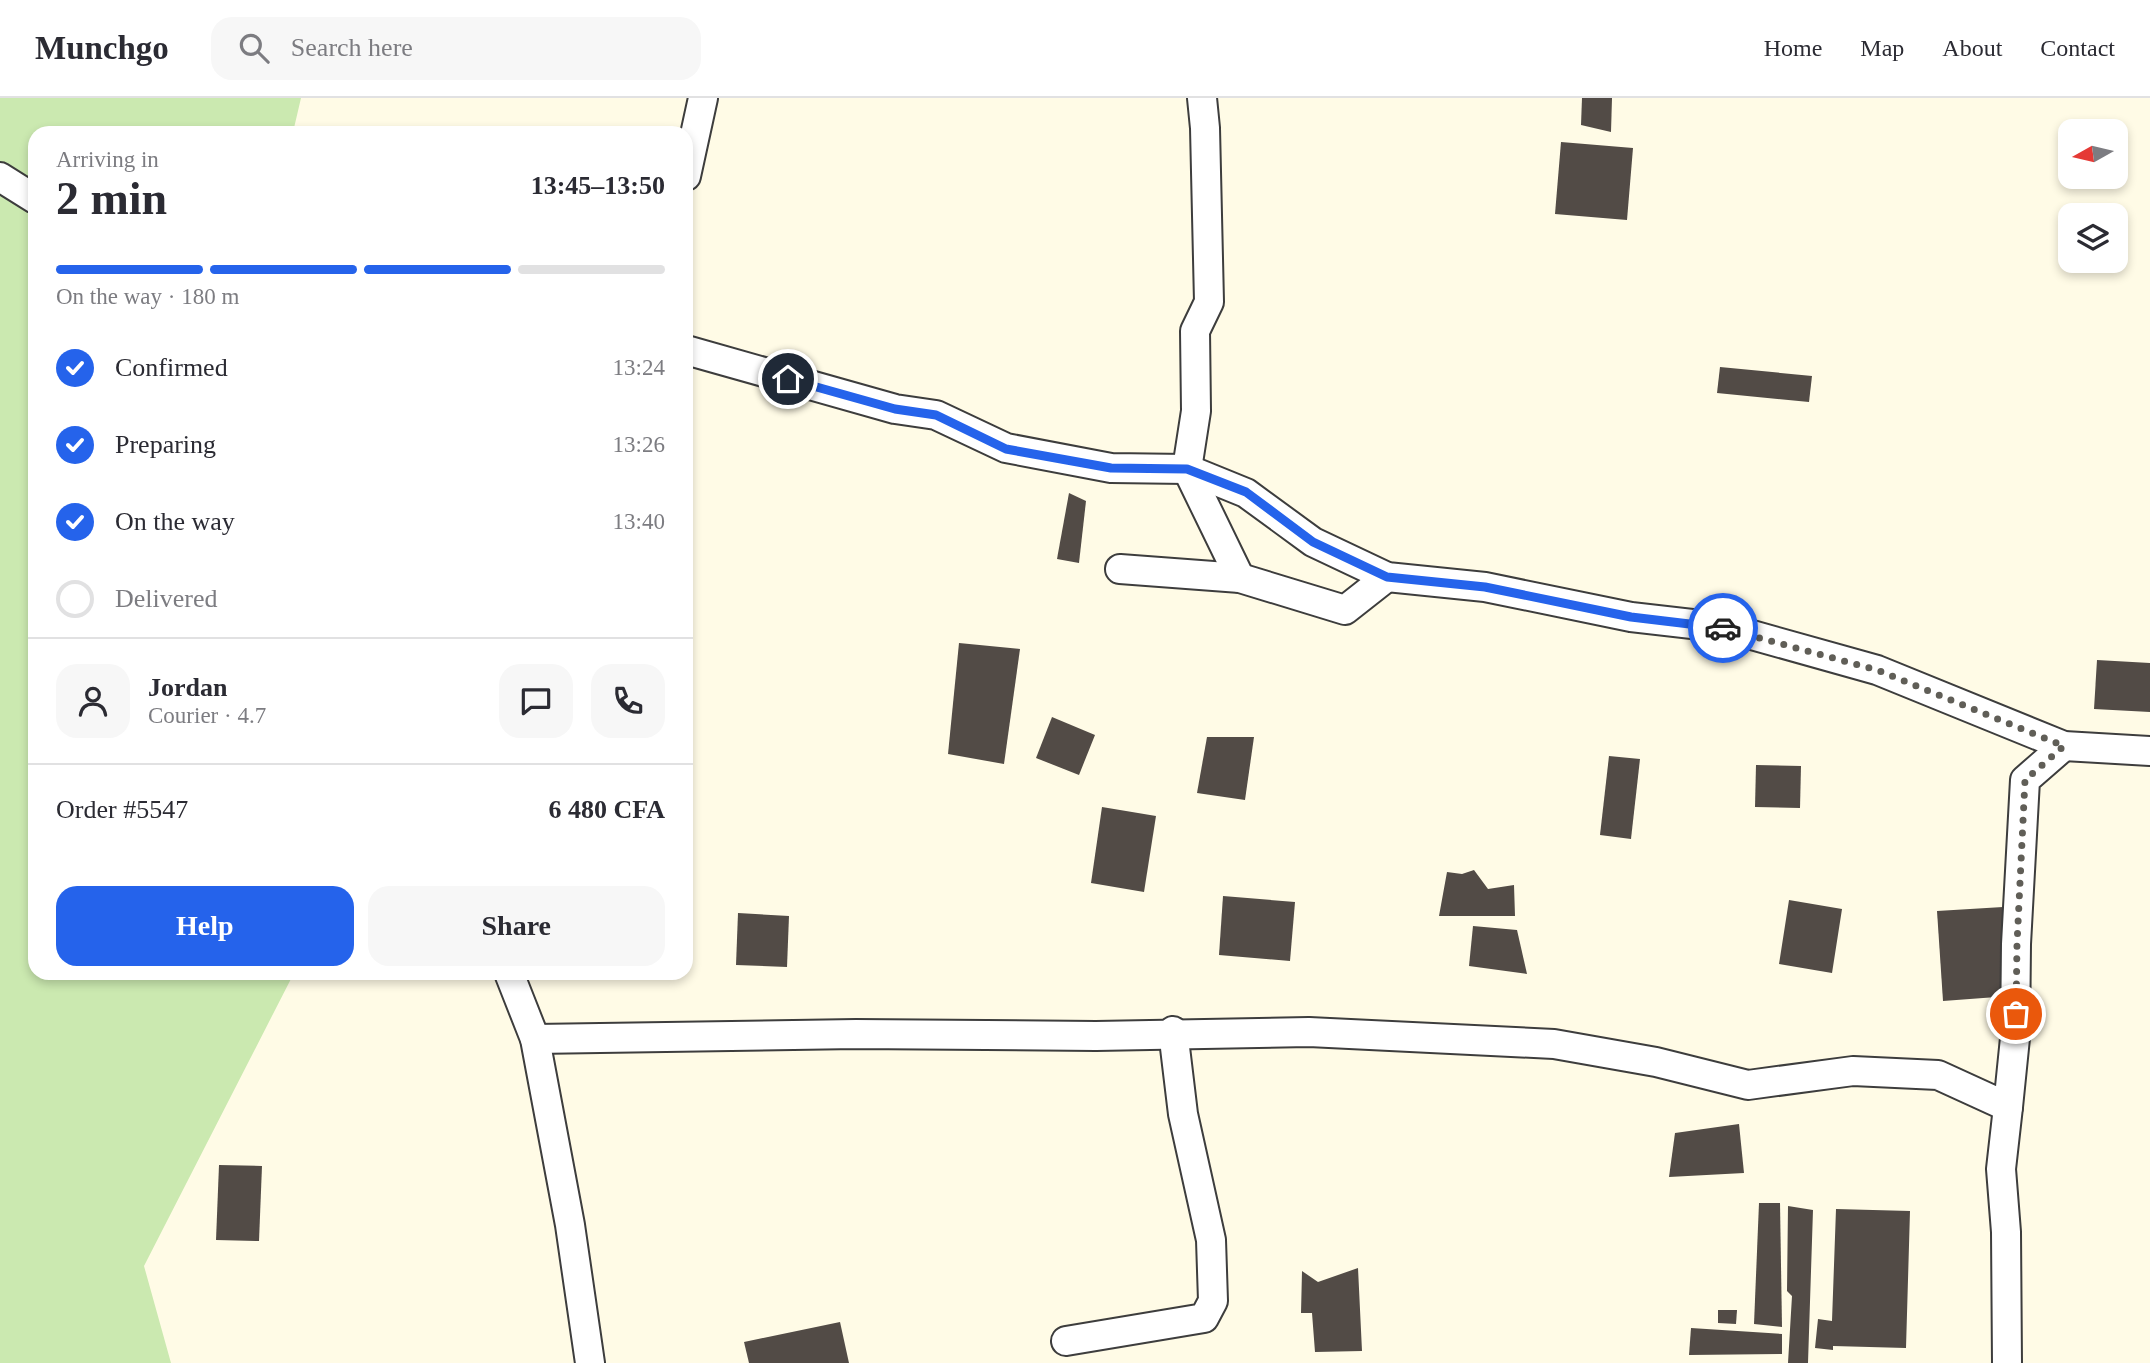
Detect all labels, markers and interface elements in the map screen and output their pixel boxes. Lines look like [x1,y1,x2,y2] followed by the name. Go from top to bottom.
[211,17,701,80] search box
[235,29,273,67] icon: search
[35,30,169,66] text: Munchgo
[291,33,413,62] text: Search here
[1764,35,1822,61] text: Home
[1860,35,1904,61] text: Map
[1942,35,2002,61] text: About
[2040,35,2115,61] text: Contact
[2058,119,2128,189] north arrow
[2058,119,2128,273] map controls
[56,147,159,172] text: Arriving in
[531,171,665,200] text: 13:45–13:50
[56,173,167,224] text: 2 min
[2058,203,2128,273] button: layers
[56,284,239,309] text: On the way · 180 m
[56,349,94,387] icon: check
[758,349,818,409] pin
[115,353,228,382] text: Confirmed
[613,355,665,380] text: 13:24
[769,360,807,398] icon: home
[56,426,94,464] icon: check
[115,430,216,459] text: Preparing
[613,432,665,457] text: 13:26
[56,503,94,541] icon: check
[115,507,235,536] text: On the way
[613,509,665,534] text: 13:40
[115,584,218,613] text: Delivered
[1688,593,1758,663] courier
[1704,609,1742,647] icon: car
[56,664,130,738] button: person
[499,664,573,738] button: chat
[591,664,665,738] button: phone
[148,673,227,702] text: Jordan
[148,703,266,728] text: Courier · 4.7
[56,795,188,824] text: Order #5547
[548,795,665,824] text: 6 480 CFA
[56,886,354,966] button: Help
[368,886,665,966] button: Share
[1986,984,2046,1044] pin
[1997,995,2035,1033] icon: bag

